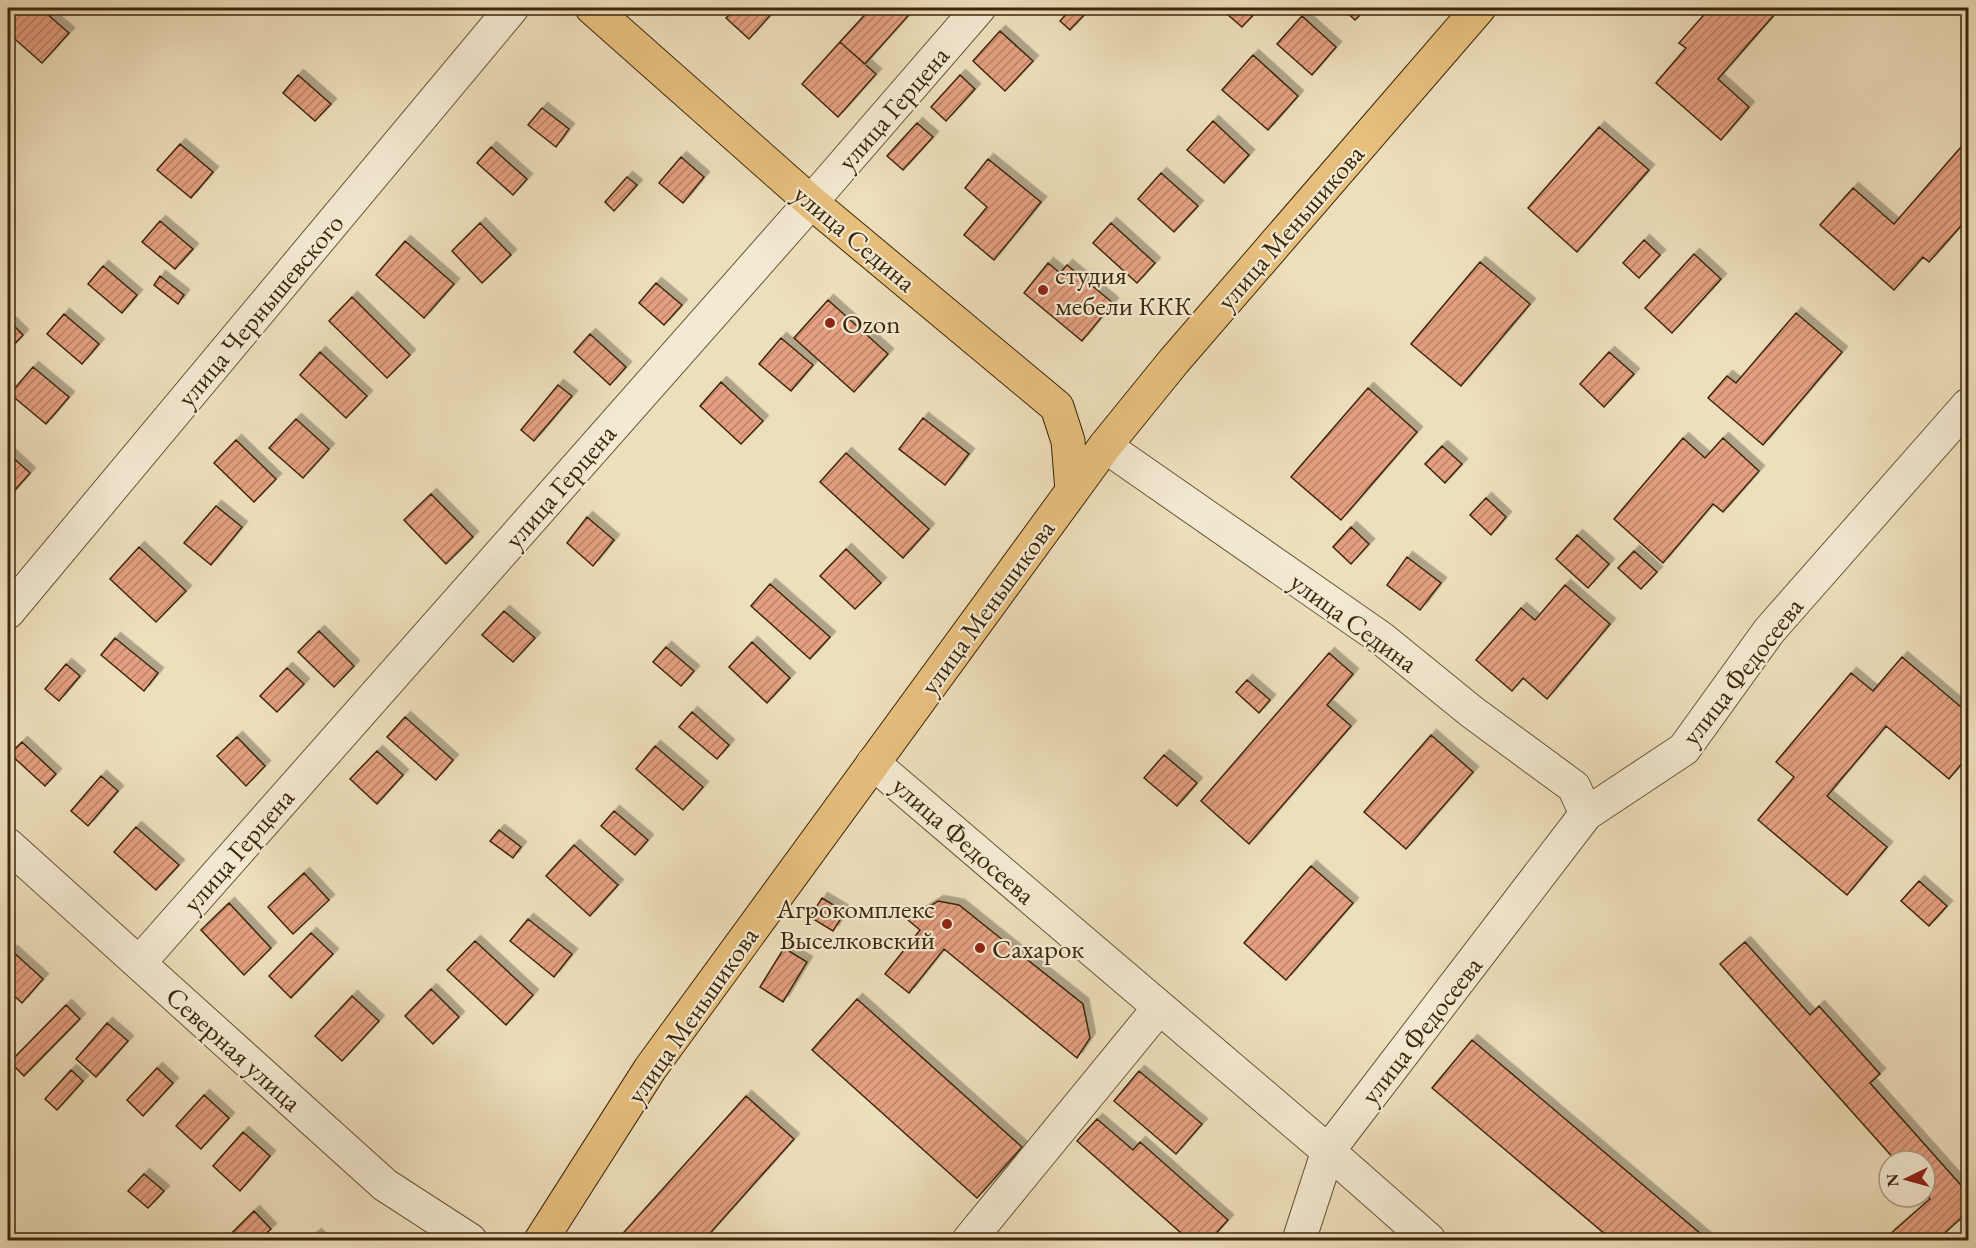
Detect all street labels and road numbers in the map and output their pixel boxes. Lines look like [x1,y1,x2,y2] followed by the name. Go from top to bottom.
[829,38,957,178] street label: улица Герцена
[1208,137,1372,317] street label: улица Меньшикова
[786,177,924,300] street label: улица Седина
[169,206,351,414] street label: улица Чернышевского
[496,416,624,556] street label: улица Герцена
[912,512,1062,702] street label: улица Меньшикова
[1283,564,1425,680] street label: улица Седина
[1673,590,1811,752] street label: улица Федосеева
[885,768,1043,912] street label: улица Федосеева
[174,780,302,920] street label: улица Герцена
[618,919,766,1110] street label: улица Меньшикова
[1352,949,1490,1111] street label: улица Федосеева
[159,979,309,1119] street label: Северная улица

